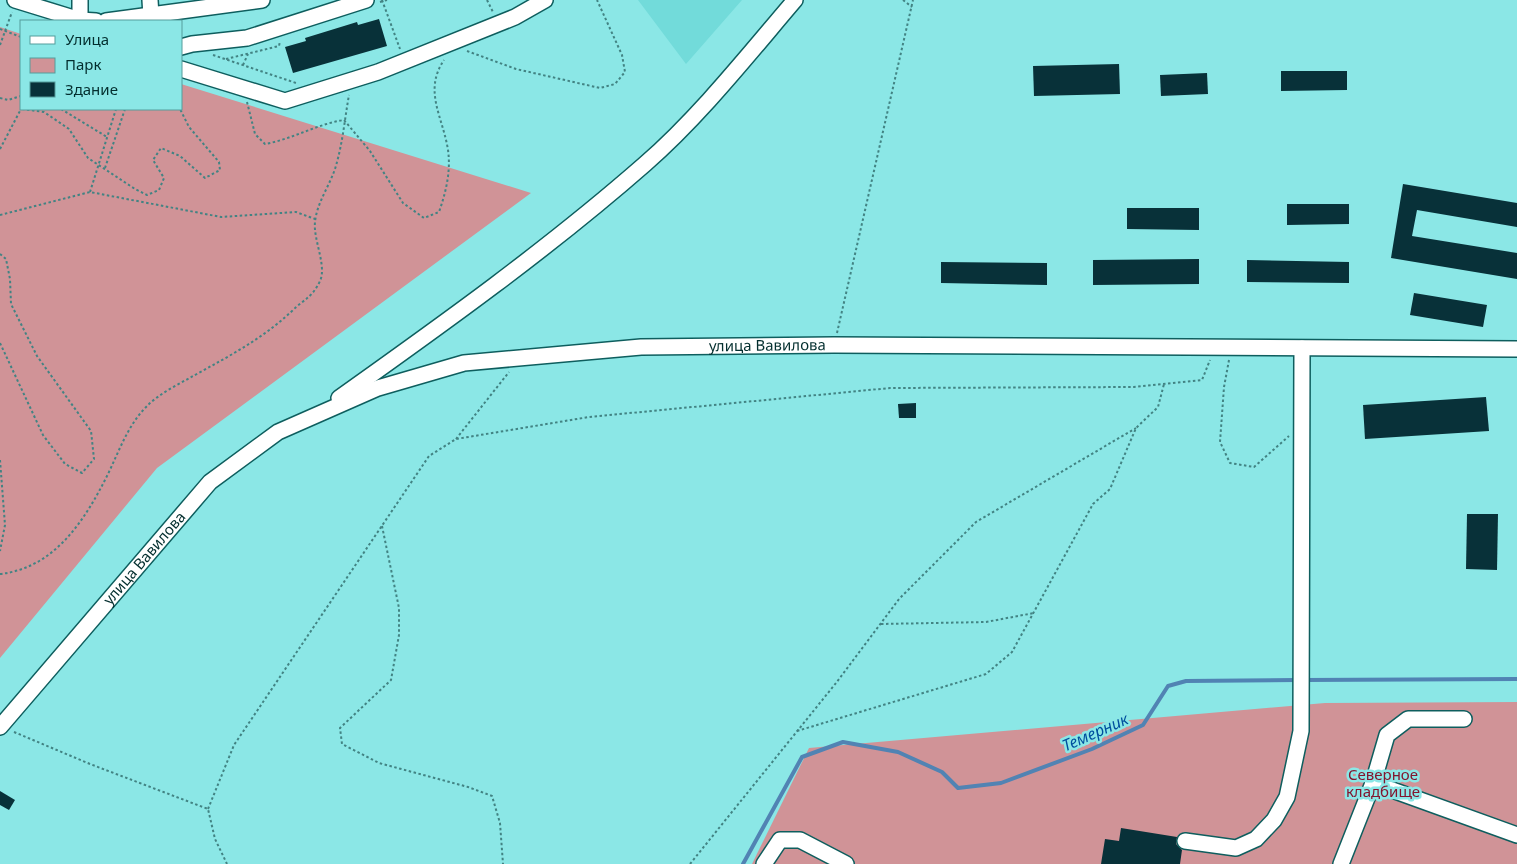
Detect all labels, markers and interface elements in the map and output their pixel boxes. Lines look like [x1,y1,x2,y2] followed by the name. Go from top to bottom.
[20,20,182,110] legend
[65,29,109,49] text: Улица
[65,54,101,74] text: Парк
[65,79,118,99] text: Здание
[709,334,826,355] street label: улица Вавилова
[98,507,189,609] street label: улица Вавилова
[1058,707,1132,756] water label: Темерник
[1346,764,1420,801] park label: Северное кладбище

